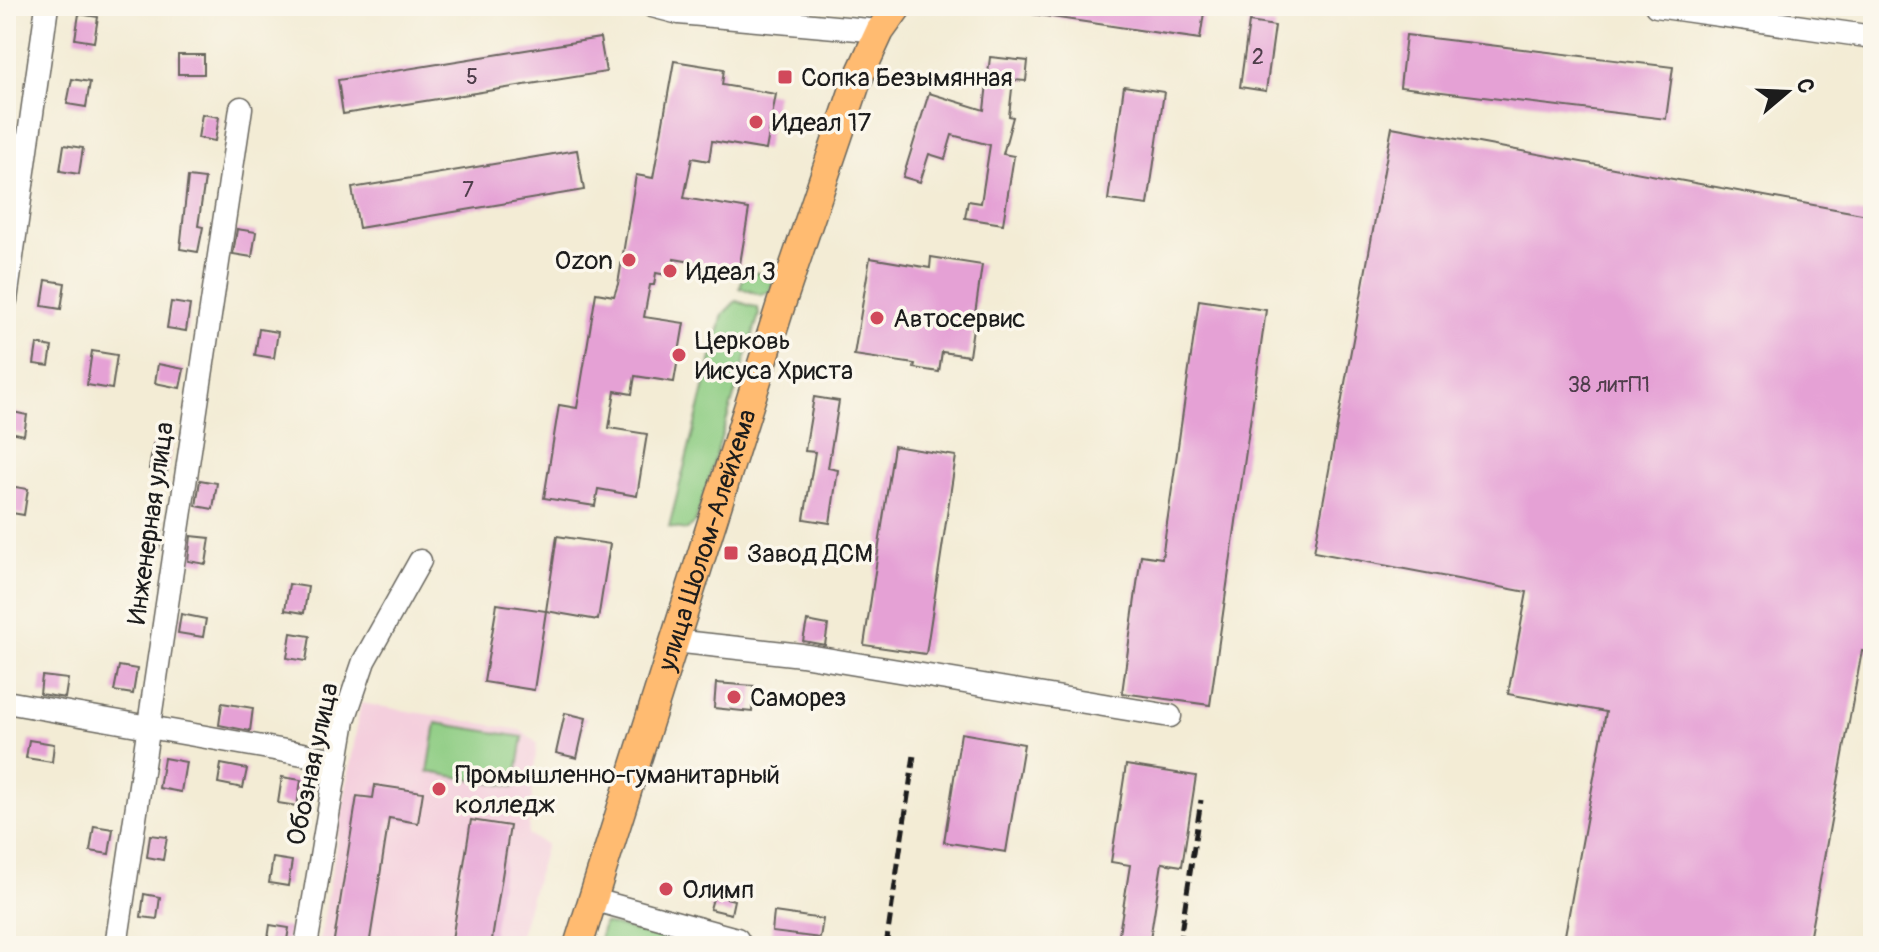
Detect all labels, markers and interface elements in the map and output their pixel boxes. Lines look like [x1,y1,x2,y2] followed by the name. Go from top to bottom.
[1252,43,1264,71] house number: 2
[1747,52,1827,132] north arrow
[801,62,1013,94] place label: Сопка Безымянная
[466,63,478,91] house number: 5
[776,68,794,86] marker: Сопка Безымянная
[1790,75,1821,97] text: С
[772,107,872,139] place label: Идеал 17
[747,113,765,131] marker: Идеал 17
[462,176,474,204] house number: 7
[555,245,613,277] place label: Ozon
[620,251,638,269] marker: Ozon
[686,256,776,288] place label: Идеал 3
[661,262,679,280] marker: Идеал 3
[893,303,1026,335] place label: Автосервис
[868,309,886,327] marker: Автосервис
[695,325,853,387] place label: Церковь Иисуса Христа
[670,346,688,364] marker: Церковь Иисуса Христа
[1568,371,1650,399] house number: 38 литП1
[651,405,764,676] street label: улица Шолом-Алейхема
[121,420,181,626] street label: Инженерная улица
[747,538,873,570] place label: Завод ДСМ
[722,544,740,562] marker: Завод ДСМ
[280,680,346,849] street label: Обозная улица
[750,682,847,714] place label: Саморез
[725,688,743,706] marker: Саморез
[455,759,780,821] place label: Промышленно-гуманитарный колледж
[430,780,448,798] marker: Промышленно-гуманитарный колледж
[682,874,754,906] place label: Олимп
[657,880,675,898] marker: Олимп

